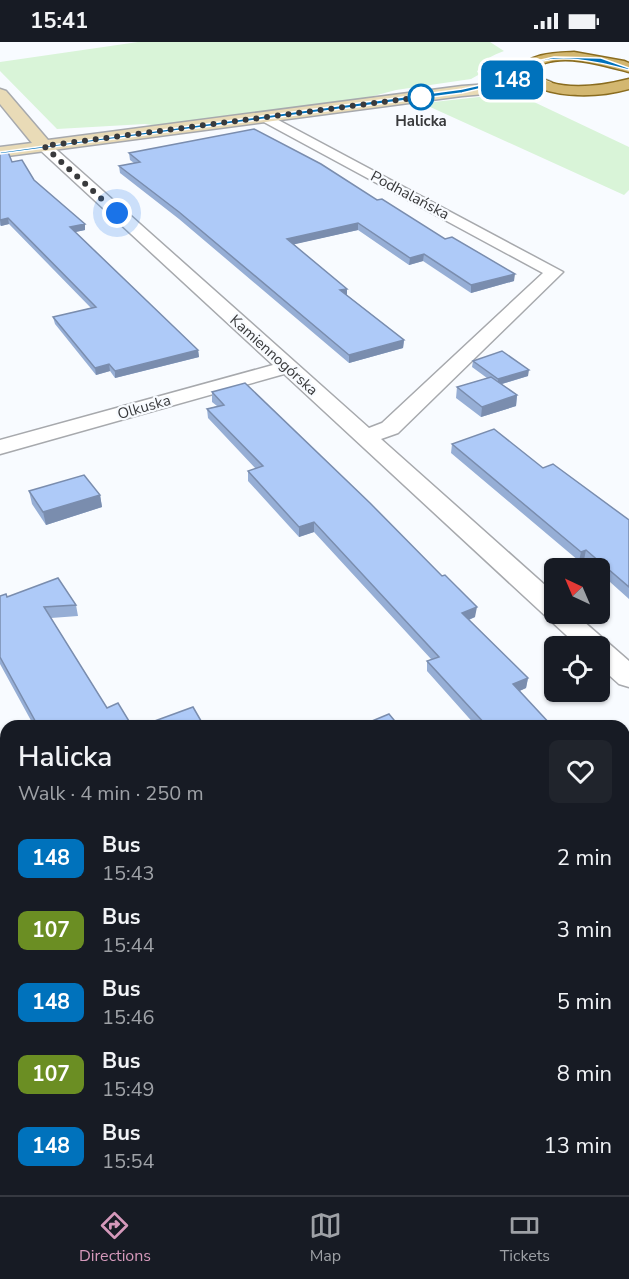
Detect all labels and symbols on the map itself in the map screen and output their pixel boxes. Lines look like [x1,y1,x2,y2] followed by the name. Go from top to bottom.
[478,60,546,99] line badge: 148
[408,84,434,110] marker: Halicka
[395,111,447,131] place label: Halicka
[367,166,453,224] street label: Podhalańska
[102,198,132,228] your location
[226,310,322,400] street label: Kamiennogórska
[115,390,173,424] street label: Olkuska
[544,558,610,624] north arrow

